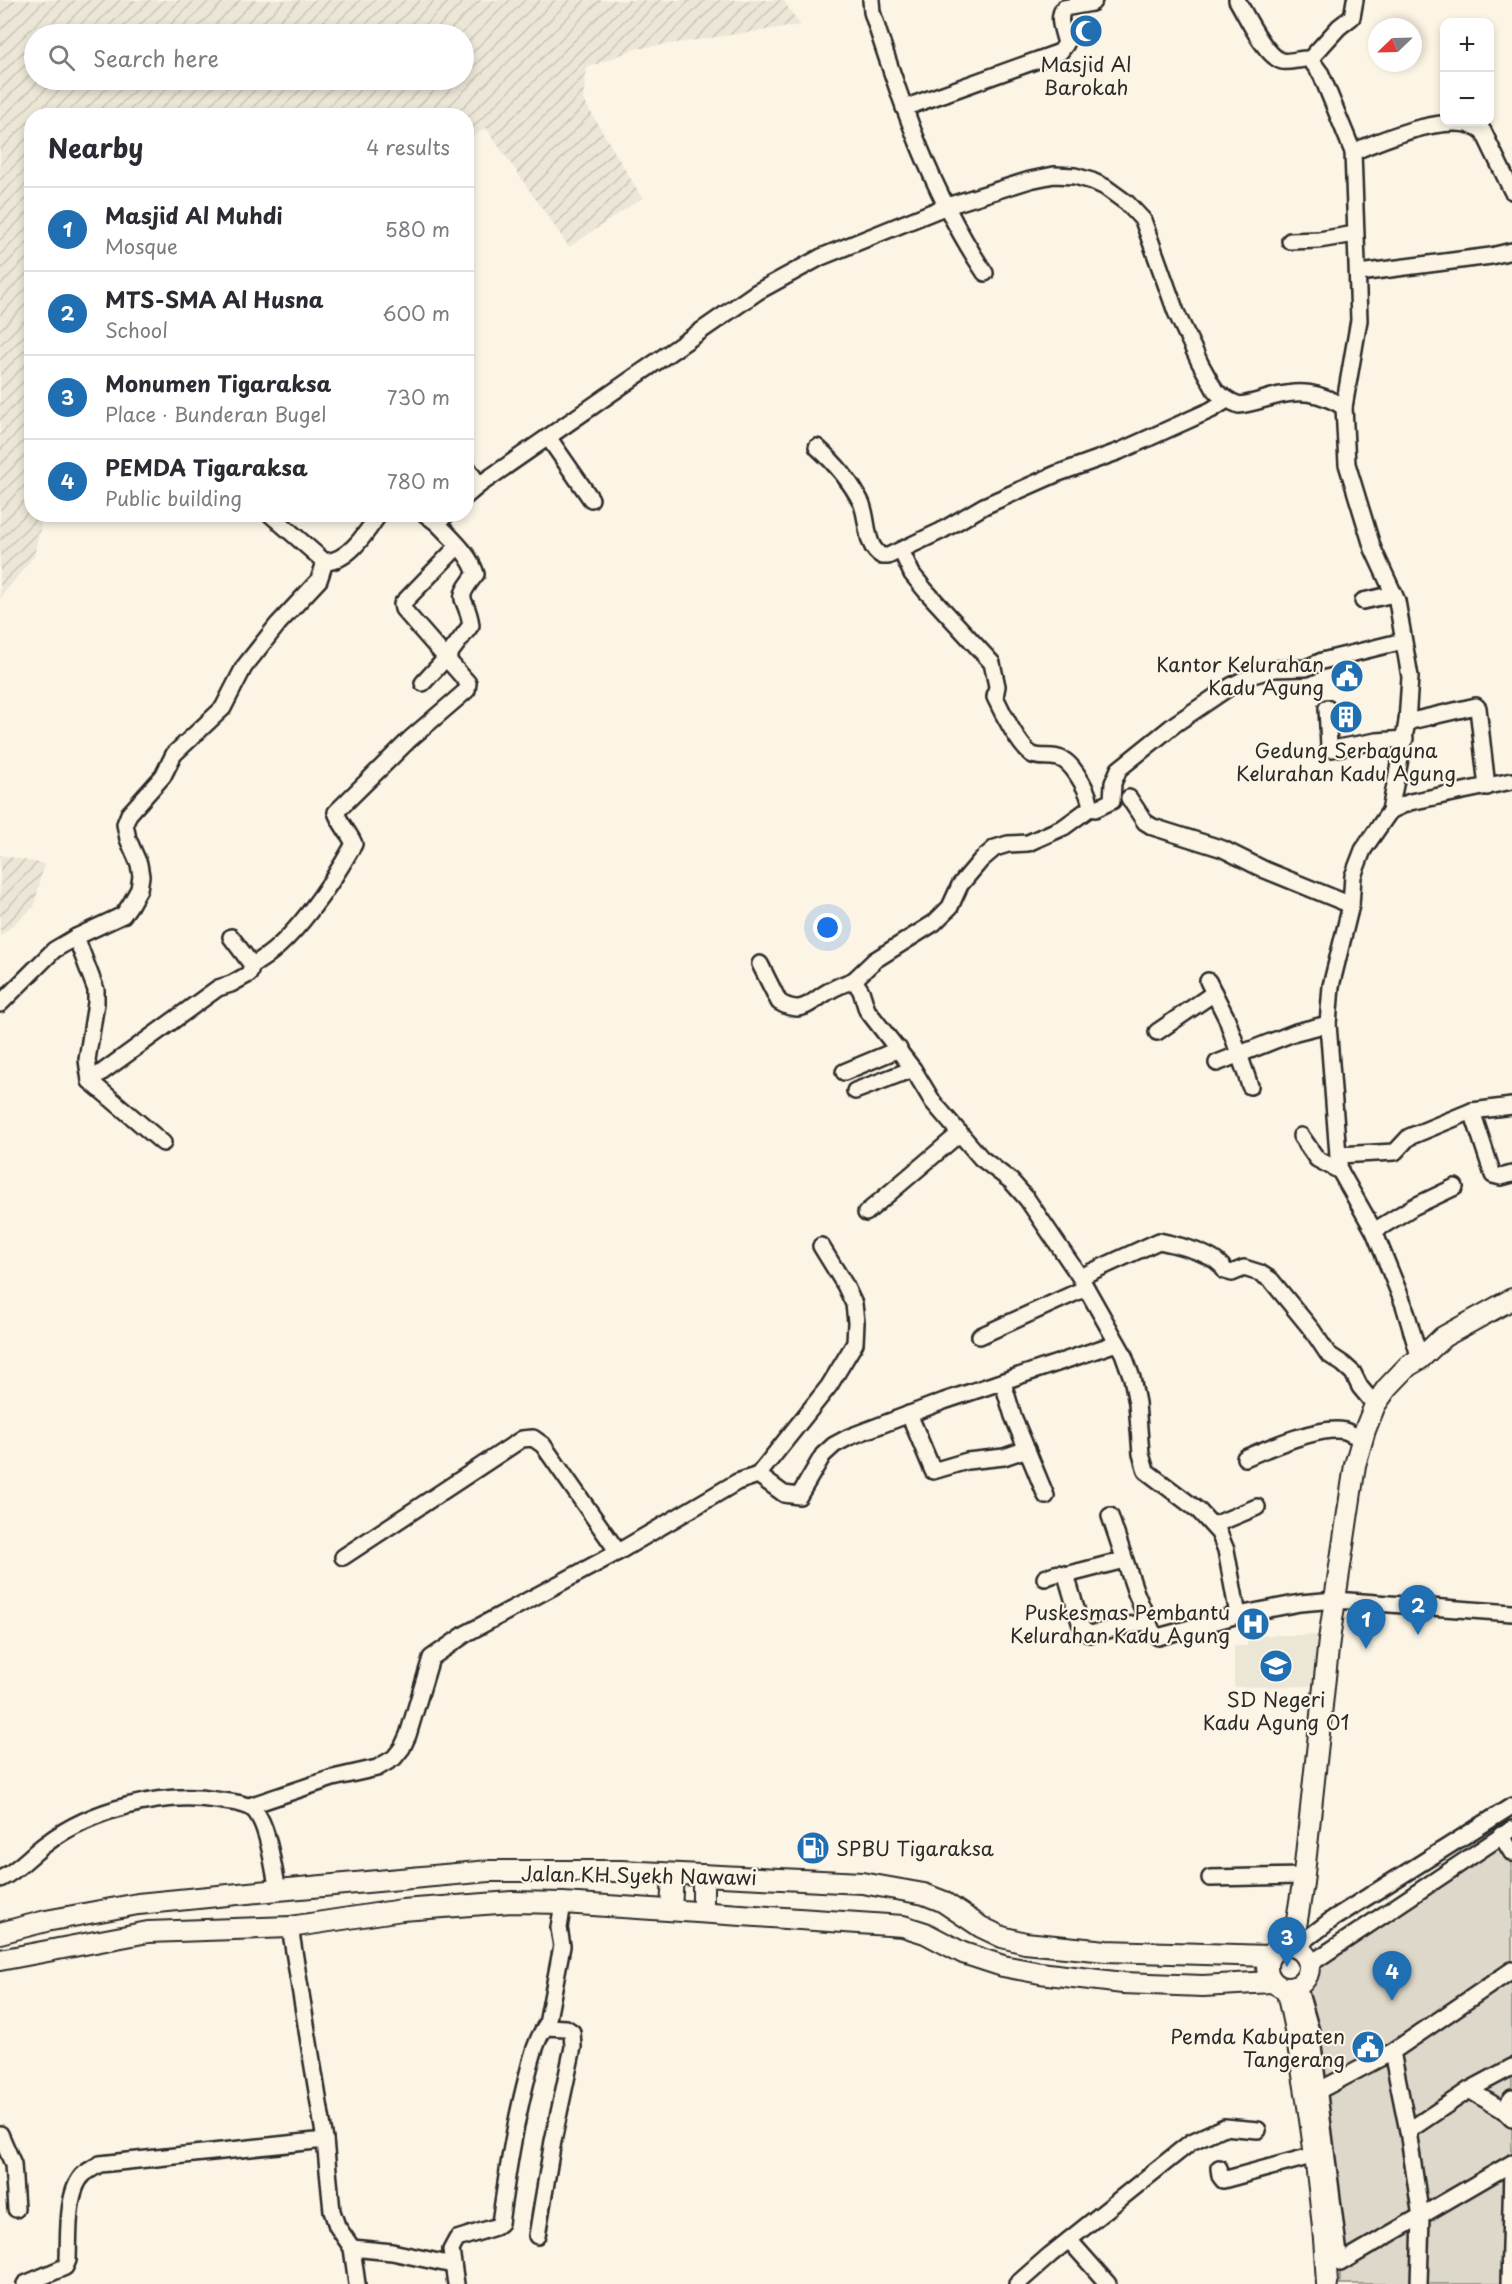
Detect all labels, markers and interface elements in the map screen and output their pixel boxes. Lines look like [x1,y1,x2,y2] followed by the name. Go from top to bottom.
[1068,13,1104,49] mosque icon: Masjid Al Barokah
[1368,18,1422,72] north arrow
[1440,18,1494,126] map controls
[1440,18,1494,72] button: +
[24,24,474,90] search box
[45,41,78,74] icon: search
[93,41,219,74] text: Search here
[1040,49,1132,102] place label: Masjid Al Barokah
[1440,72,1494,126] button: −
[48,128,143,167] text: Nearby
[366,132,450,162] text: 4 results
[105,198,283,231] text: Masjid Al Muhdi
[63,214,72,244] text: 1
[385,214,450,244] text: 580 m
[105,231,178,261] text: Mosque
[105,282,324,315] text: MTS-SMA Al Husna
[60,298,75,328] text: 2
[382,298,450,328] text: 600 m
[105,315,168,345] text: School
[105,366,331,399] text: Monumen Tigaraksa
[61,382,74,412] text: 3
[387,382,450,412] text: 730 m
[105,399,326,429] text: Place · Bunderan Bugel
[105,450,308,483] text: PEMDA Tigaraksa
[61,466,74,496] text: 4
[387,466,450,496] text: 780 m
[105,483,242,513] text: Public building
[1156,649,1324,702] place label: Kantor Kelurahan Kadu Agung
[1329,658,1365,694] public building icon: Kantor Kelurahan Kadu Agung
[1328,699,1364,735] building icon: Gedung Serbaguna Kelurahan Kadu Agung
[1236,735,1456,788] place label: Gedung Serbaguna Kelurahan Kadu Agung
[813,913,842,942] your location
[1398,1586,1438,1635] pin: 2
[1010,1597,1230,1650] place label: Puskesmas Pembantu Kelurahan Kadu Agung
[1346,1600,1386,1649] pin: 1
[1235,1606,1271,1642] hospital icon: Puskesmas Pembantu Kelurahan Kadu Agung
[1258,1648,1294,1684] school or university icon: SD Negeri Kadu Agung 01
[1203,1684,1349,1737] place label: SD Negeri Kadu Agung 01
[795,1830,831,1866] fuel station icon: SPBU Tigaraksa
[836,1833,994,1863] place label: SPBU Tigaraksa
[521,1858,757,1892] street label: Jalan KH Syekh Nawawi
[1268,1918,1306,1967] pin: 3
[1372,1952,1412,2001] pin: 4
[1170,2021,1345,2074] place label: Pemda Kabupaten Tangerang
[1350,2029,1386,2065] public building icon: Pemda Kabupaten Tangerang

